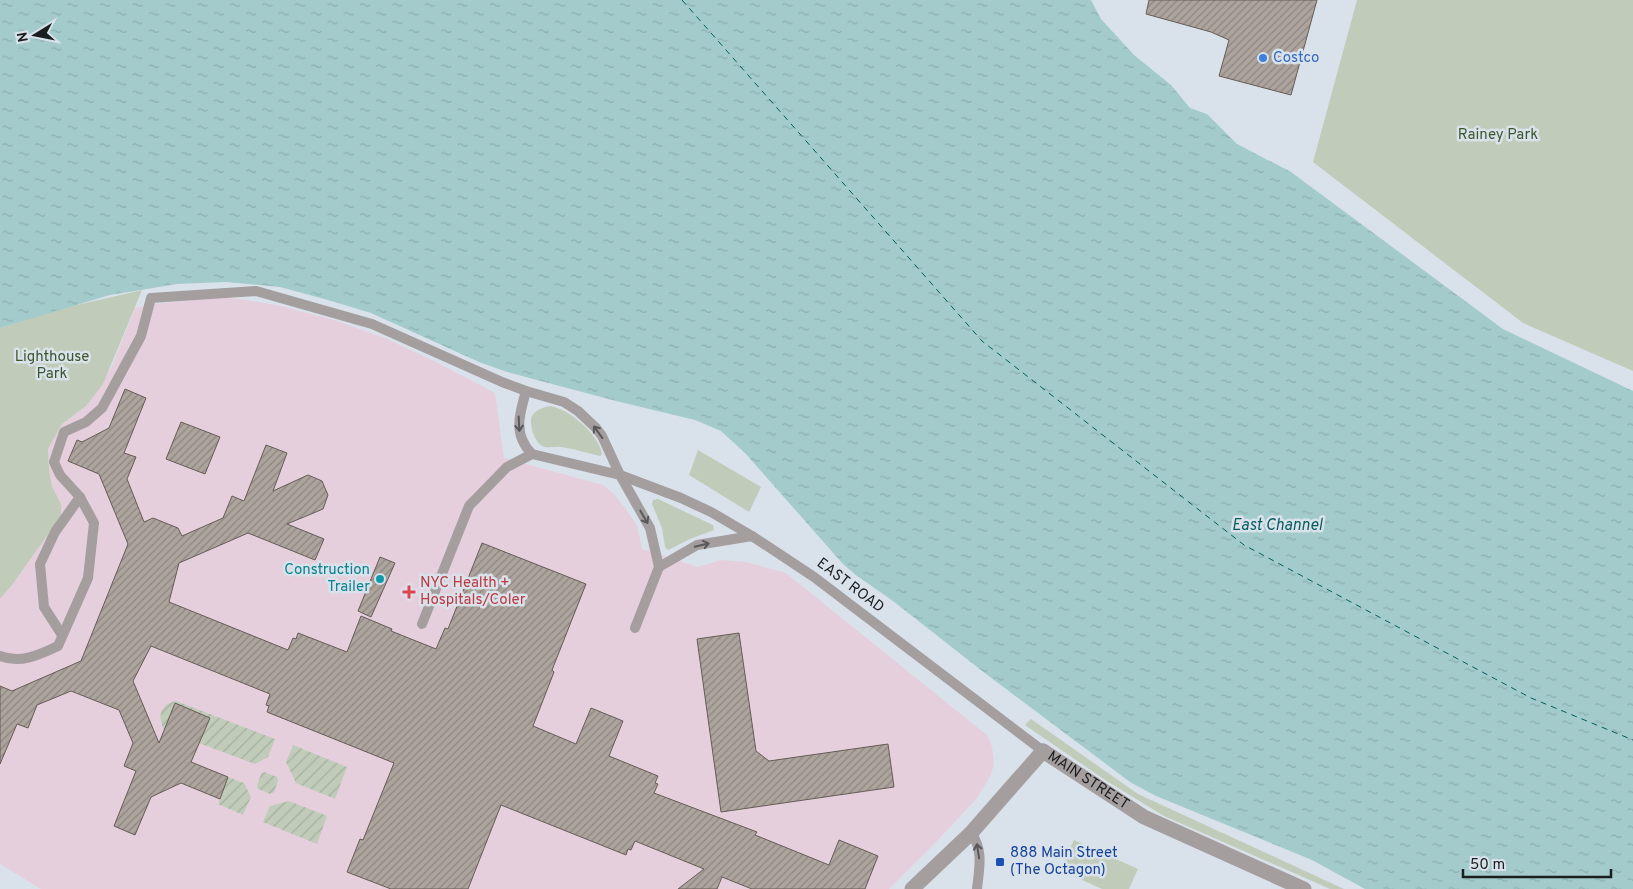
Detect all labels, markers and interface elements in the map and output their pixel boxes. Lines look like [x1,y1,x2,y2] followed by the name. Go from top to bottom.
[10,10,60,60] north arrow
[14,31,33,43] text: N
[1273,49,1319,68] place label: Costco
[1257,52,1269,64] marker: Costco
[1458,126,1538,145] park label: Rainey Park
[15,348,89,384] park label: Lighthouse Park
[515,416,524,432] one-way arrow
[593,425,603,439] one-way arrow
[640,509,650,524] one-way arrow
[1232,516,1323,536] water label: East Channel
[694,540,710,549] one-way arrow
[812,554,888,618] street label: EAST ROAD
[284,561,370,597] place label: Construction Trailer
[374,573,386,585] marker: Construction Trailer
[420,574,526,610] place label: NYC Health + Hospitals/Coler
[402,585,416,599] marker: NYC Health + Hospitals/Coler
[1044,747,1133,814] street label: MAIN STREET
[973,844,983,860] one-way arrow
[1010,844,1118,880] place label: 888 Main Street (The Octagon)
[1463,846,1610,878] scale bar
[994,856,1006,868] marker: 888 Main Street (The Octagon)
[1470,856,1505,875] text: 50 m

